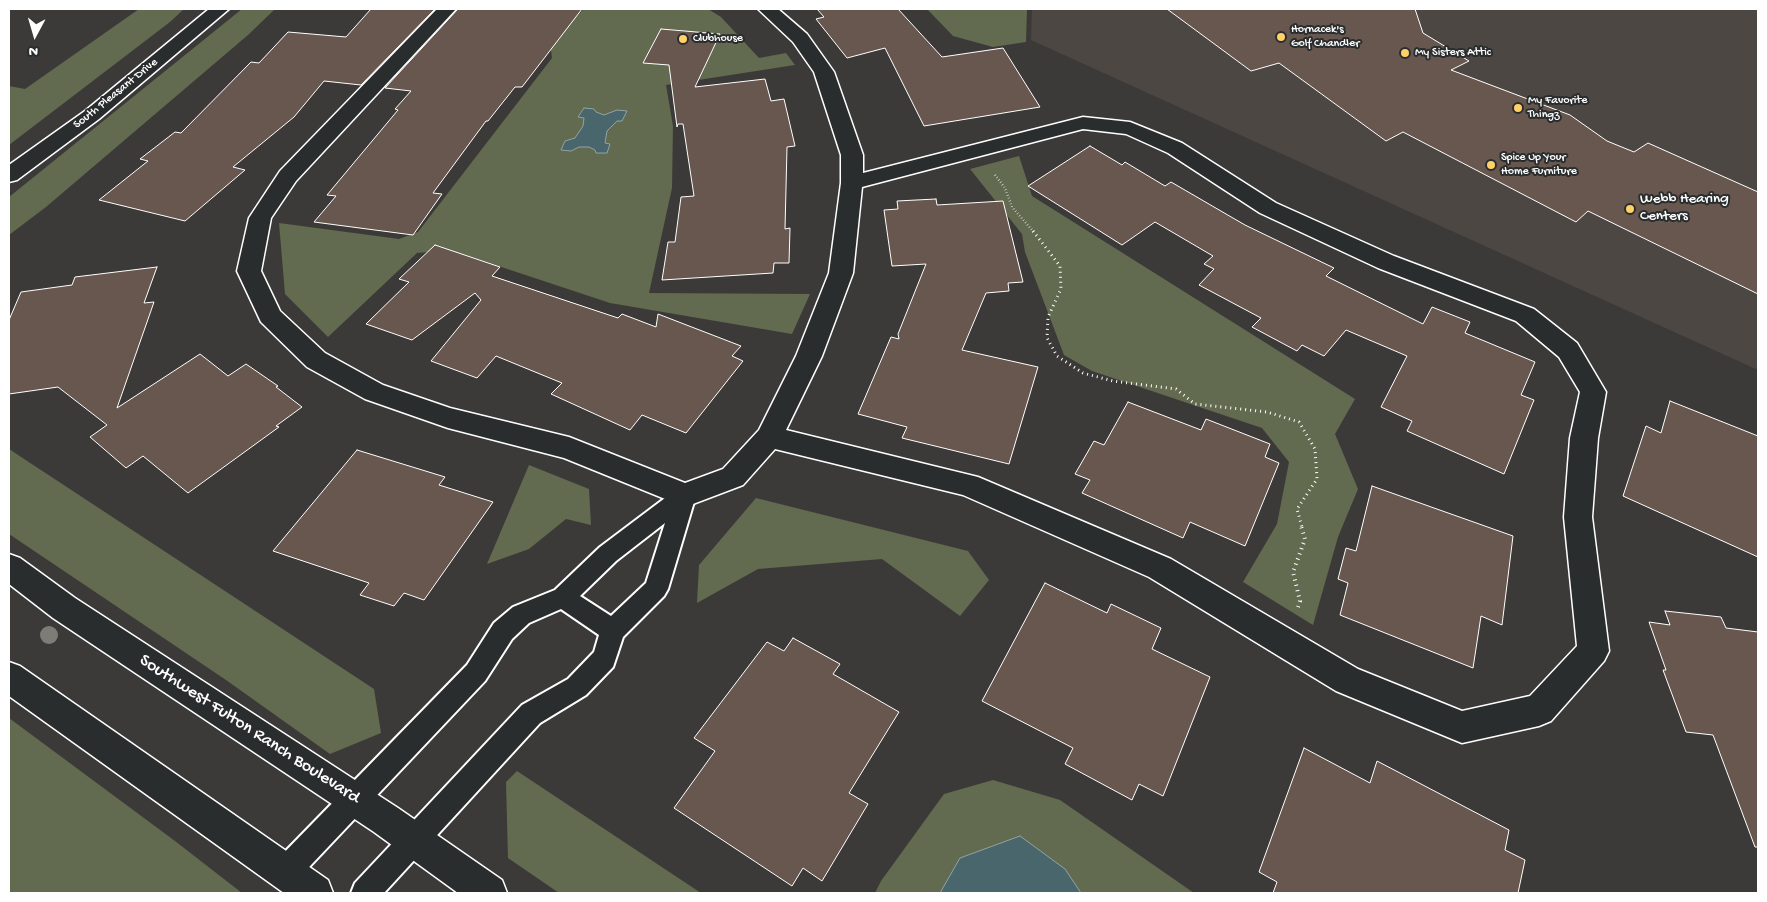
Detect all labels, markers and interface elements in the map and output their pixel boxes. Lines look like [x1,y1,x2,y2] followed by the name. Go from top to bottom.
[10,10,60,60] north arrow
[1291,23,1359,51] place label: Hornacek's Golf Chandler
[1275,31,1287,43] marker: Hornacek's Golf Chandler
[693,32,743,46] place label: Clubhouse
[677,33,689,45] marker: Clubhouse
[28,41,39,59] text: N
[1415,46,1491,60] place label: My Sisters Attic
[1399,47,1411,59] marker: My Sisters Attic
[71,56,161,132] street label: South Pleasant Drive
[1528,94,1587,122] place label: My Favorite Thingz
[1512,102,1524,114] marker: My Favorite Thingz
[1501,151,1577,179] place label: Spice Up Your Home Furniture
[1485,159,1497,171] marker: Spice Up Your Home Furniture
[1640,191,1729,226] place label: Webb Hearing Centers
[1624,203,1636,215] marker: Webb Hearing Centers
[135,650,363,810] street label: Southwest Fulton Ranch Boulevard

